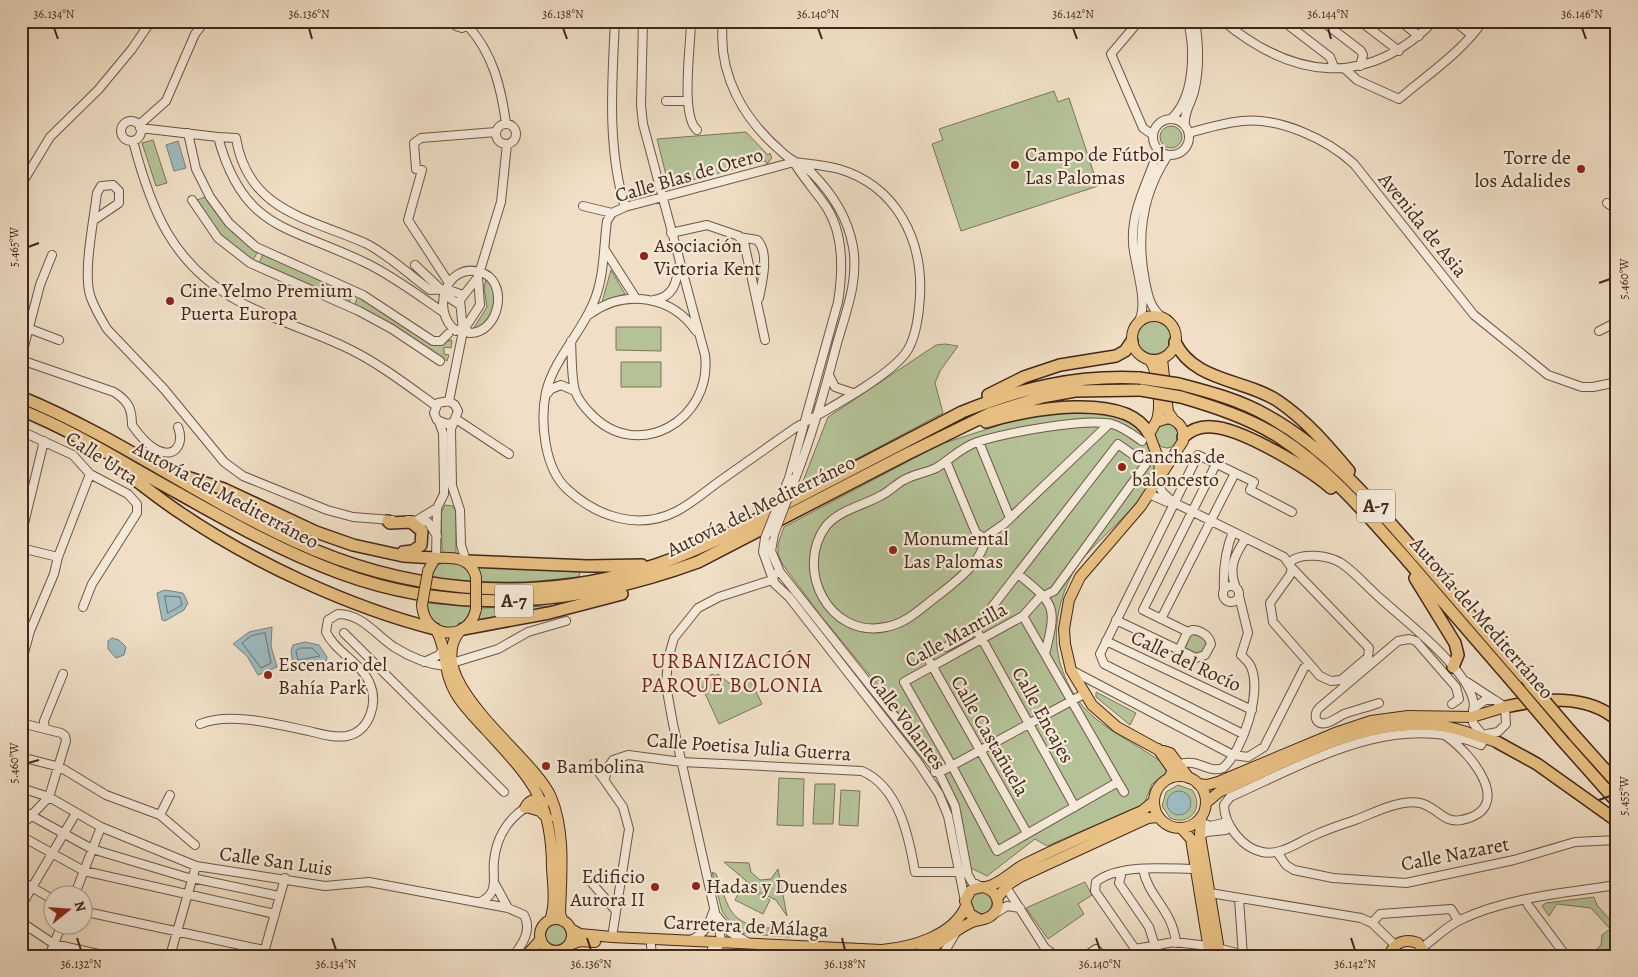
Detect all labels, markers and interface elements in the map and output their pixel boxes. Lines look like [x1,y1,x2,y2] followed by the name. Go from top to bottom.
[34,6,75,22] text: 36.134°N
[288,6,330,22] text: 36.136°N
[542,6,584,22] text: 36.138°N
[797,6,840,22] text: 36.140°N
[1052,6,1094,22] text: 36.142°N
[1307,6,1349,22] text: 36.144°N
[1561,6,1603,22] text: 36.146°N
[612,141,766,209] street label: Calle Blas de Otero
[1025,141,1164,191] place label: Campo de Fútbol Las Palomas
[1474,144,1571,194] place label: Torre de los Adalides
[1009,159,1021,171] marker: Campo de Fútbol Las Palomas
[1575,163,1587,175] marker: Torre de los Adalides
[1372,166,1474,284] street label: Avenida de Asia
[6,226,22,267] text: 5.465°W
[653,232,762,282] place label: Asociación Victoria Kent
[638,250,650,262] marker: Asociación Victoria Kent
[1616,258,1632,300] text: 5.460°W
[180,277,353,327] place label: Cine Yelmo Premium Puerta Europa
[164,295,176,307] marker: Cine Yelmo Premium Puerta Europa
[61,425,144,492] street label: Calle Urta
[128,434,324,555] street label: Autovía del Mediterráneo
[1132,443,1225,493] place label: Canchas de baloncesto
[661,449,860,564] street label: Autovía del Mediterráneo
[1116,461,1128,473] marker: Canchas de baloncesto
[1357,490,1395,522] road number: A-7
[903,525,1009,575] place label: Monumental Las Palomas
[1403,530,1560,705] street label: Autovía del Mediterráneo
[887,544,899,556] marker: Monumental Las Palomas
[495,584,533,618] road number: A-7
[900,596,1012,674] street label: Calle Mantilla
[1126,624,1246,698] street label: Calle del Rocío
[641,647,823,699] district label: URBANIZACIÓN PARQUE BOLONIA
[278,651,387,701] place label: Escenario del Bahía Park
[1005,662,1081,768] street label: Calle Encajes
[862,668,952,776] street label: Calle Volantes
[262,669,274,681] marker: Escenario del Bahía Park
[944,671,1036,802] street label: Calle Castañuela
[646,726,853,768] street label: Calle Poetisa Julia Guerra
[6,742,22,784] text: 5.460°W
[556,753,645,780] place label: Bambolina
[540,760,552,772] marker: Bambolina
[1616,775,1632,816] text: 5.455°W
[1399,830,1512,878] street label: Calle Nazaret
[218,840,334,882] street label: Calle San Luis
[569,863,645,913] place label: Edificio Aurora II
[706,873,847,900] place label: Hadas y Duendes
[690,880,702,892] marker: Hadas y Duendes
[649,881,661,893] marker: Edificio Aurora II
[42,884,92,934] north arrow
[69,899,91,914] text: N
[663,908,830,944] street label: Carretera de Málaga
[60,956,102,972] text: 36.132°N
[316,956,357,972] text: 36.134°N
[570,956,612,972] text: 36.136°N
[824,956,866,972] text: 36.138°N
[1079,956,1122,972] text: 36.140°N
[1334,956,1376,972] text: 36.142°N

